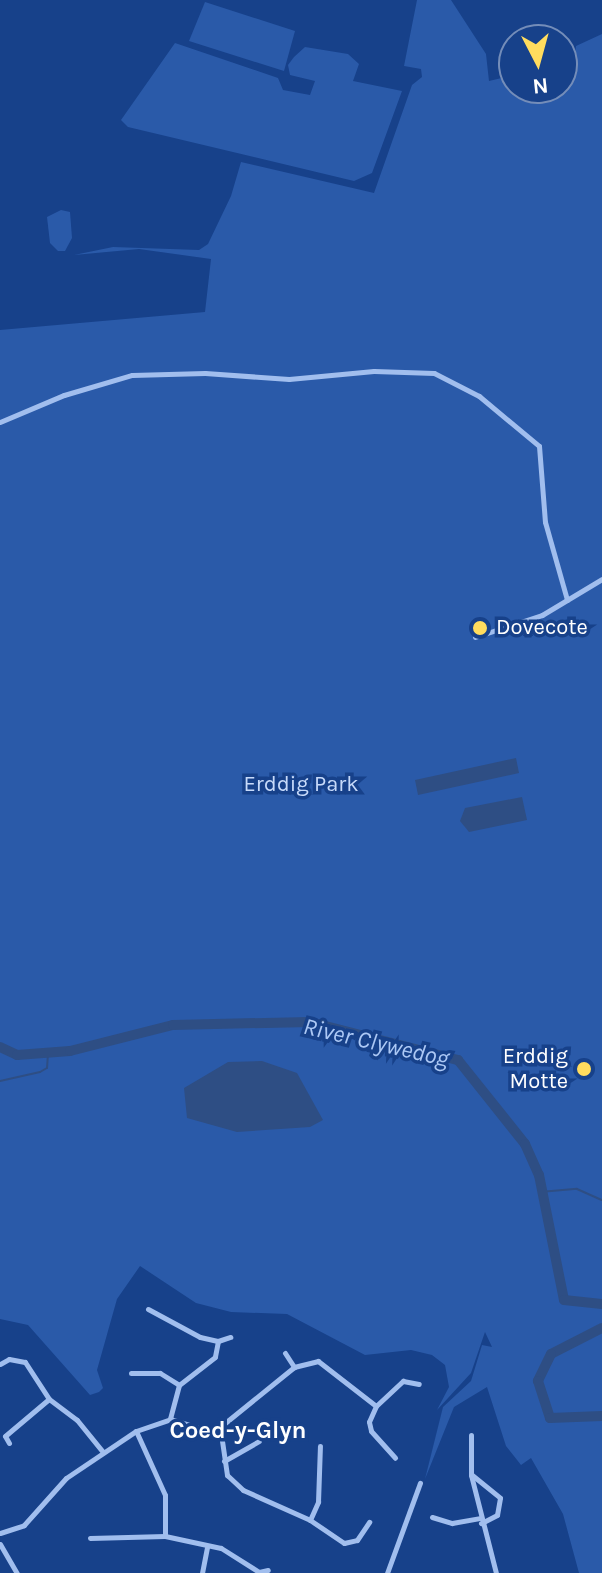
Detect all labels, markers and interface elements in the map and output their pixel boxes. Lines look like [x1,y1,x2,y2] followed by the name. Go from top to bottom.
[498,24,578,104] north arrow
[531,72,550,100] text: N
[496,615,588,641] place label: Dovecote
[471,619,489,637] marker: Dovecote
[243,772,359,798] park label: Erddig Park
[300,1012,452,1074] water label: River Clywedog
[503,1043,568,1094] place label: Erddig Motte
[575,1060,593,1078] marker: Erddig Motte
[170,1417,306,1445] district label: Coed-y-Glyn

